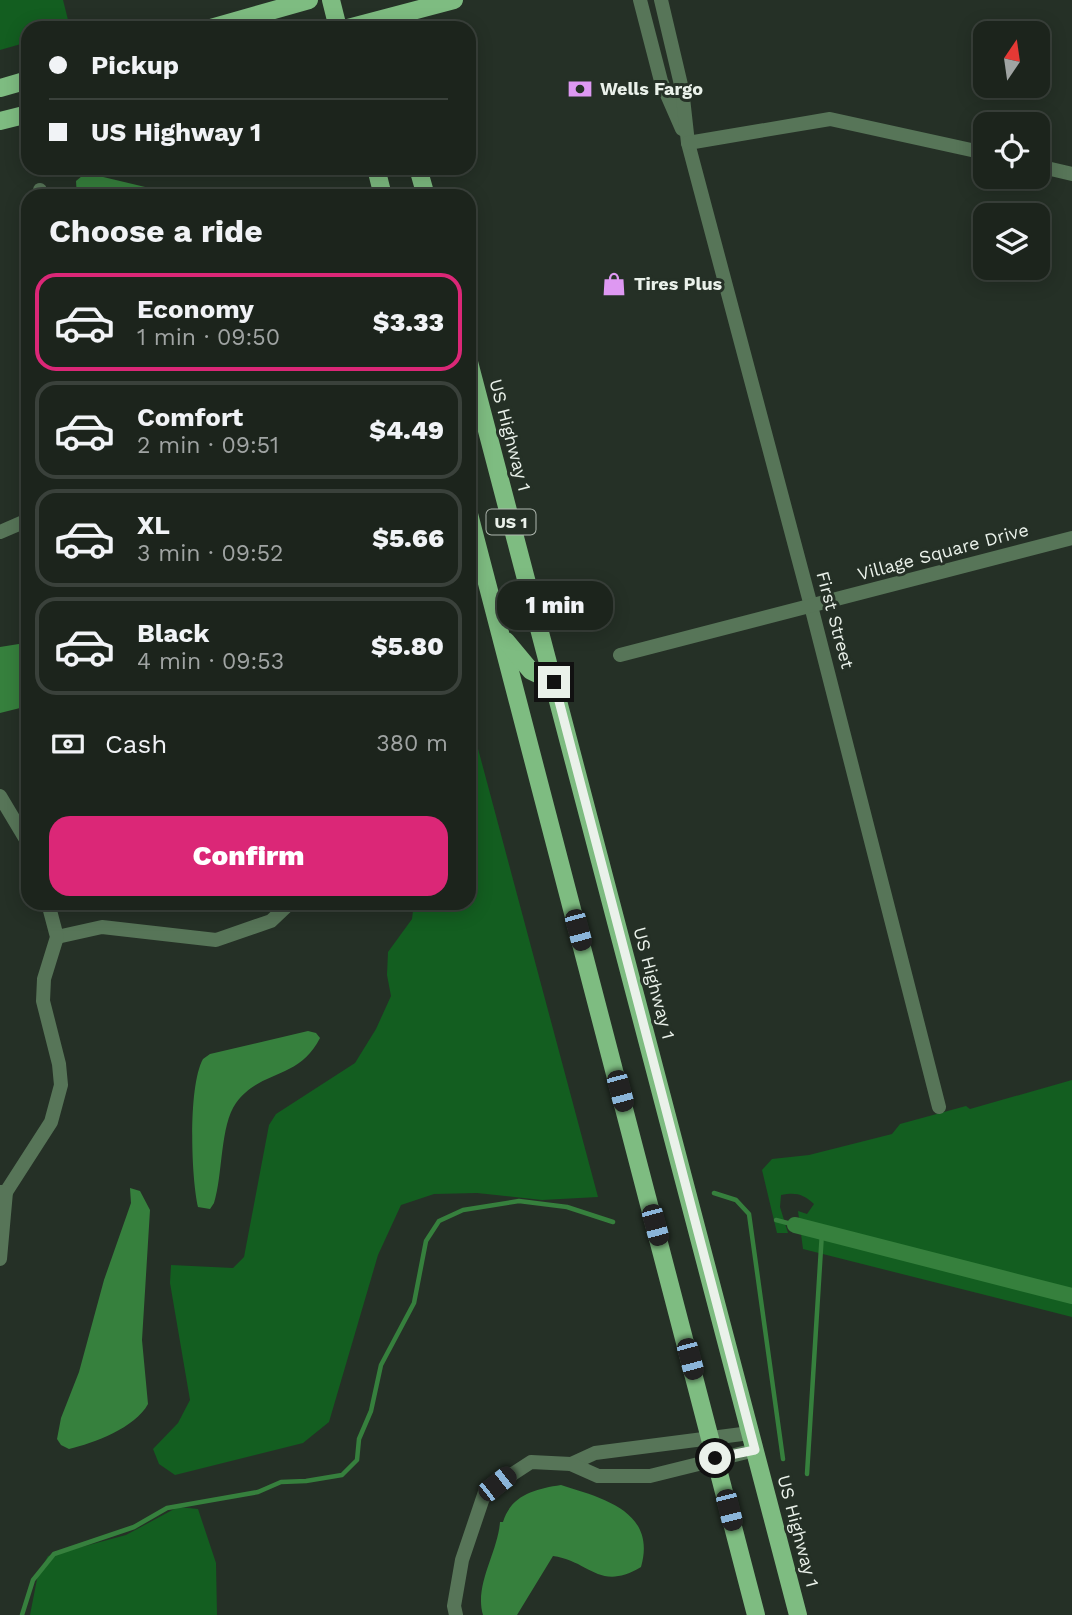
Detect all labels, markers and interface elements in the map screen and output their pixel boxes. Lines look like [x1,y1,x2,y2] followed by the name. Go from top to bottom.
[973,21,1050,98] north arrow
[973,21,1050,280] map controls
[91,50,179,80] text: Pickup
[566,75,594,103] bank icon: Wells Fargo
[600,78,703,99] place label: Wells Fargo
[973,112,1050,189] button: locate
[91,117,261,147] text: US Highway 1
[973,203,1050,280] button: layers
[49,212,263,250] text: Choose a ride
[600,270,628,298] shop icon: Tires Plus
[634,273,723,294] place label: Tires Plus
[53,291,116,354] icon: car
[137,294,254,324] text: Economy
[373,307,444,337] text: $3.33
[137,324,280,351] text: 1 min · 09:50
[485,377,536,493] street label: US Highway 1
[53,399,116,462] icon: car
[137,402,243,432] text: Comfort
[369,415,444,445] text: $4.49
[137,432,279,459] text: 2 min · 09:51
[53,507,116,570] icon: car
[486,509,536,534] road number: US 1
[137,510,170,540] text: XL
[855,519,1031,584] street label: Village Square Drive
[372,523,444,553] text: $5.66
[137,540,284,567] text: 3 min · 09:52
[812,569,859,671] street label: First Street
[496,580,612,630] callout: 1 min
[525,592,585,619] text: 1 min
[53,615,116,678] icon: car
[137,618,209,648] text: Black
[371,631,444,661] text: $5.80
[137,648,284,675] text: 4 min · 09:53
[538,666,570,698] route end
[49,725,87,763] icon: cash
[105,729,167,759] text: Cash
[376,730,448,757] text: 380 m
[49,816,448,896] button: Confirm
[563,907,594,953] car
[629,925,680,1041] street label: US Highway 1
[605,1068,636,1114] car
[640,1202,671,1248] car
[675,1336,706,1382] car
[699,1442,731,1474] route start
[474,1463,521,1505] car
[773,1473,824,1589] street label: US Highway 1
[714,1487,745,1533] car

